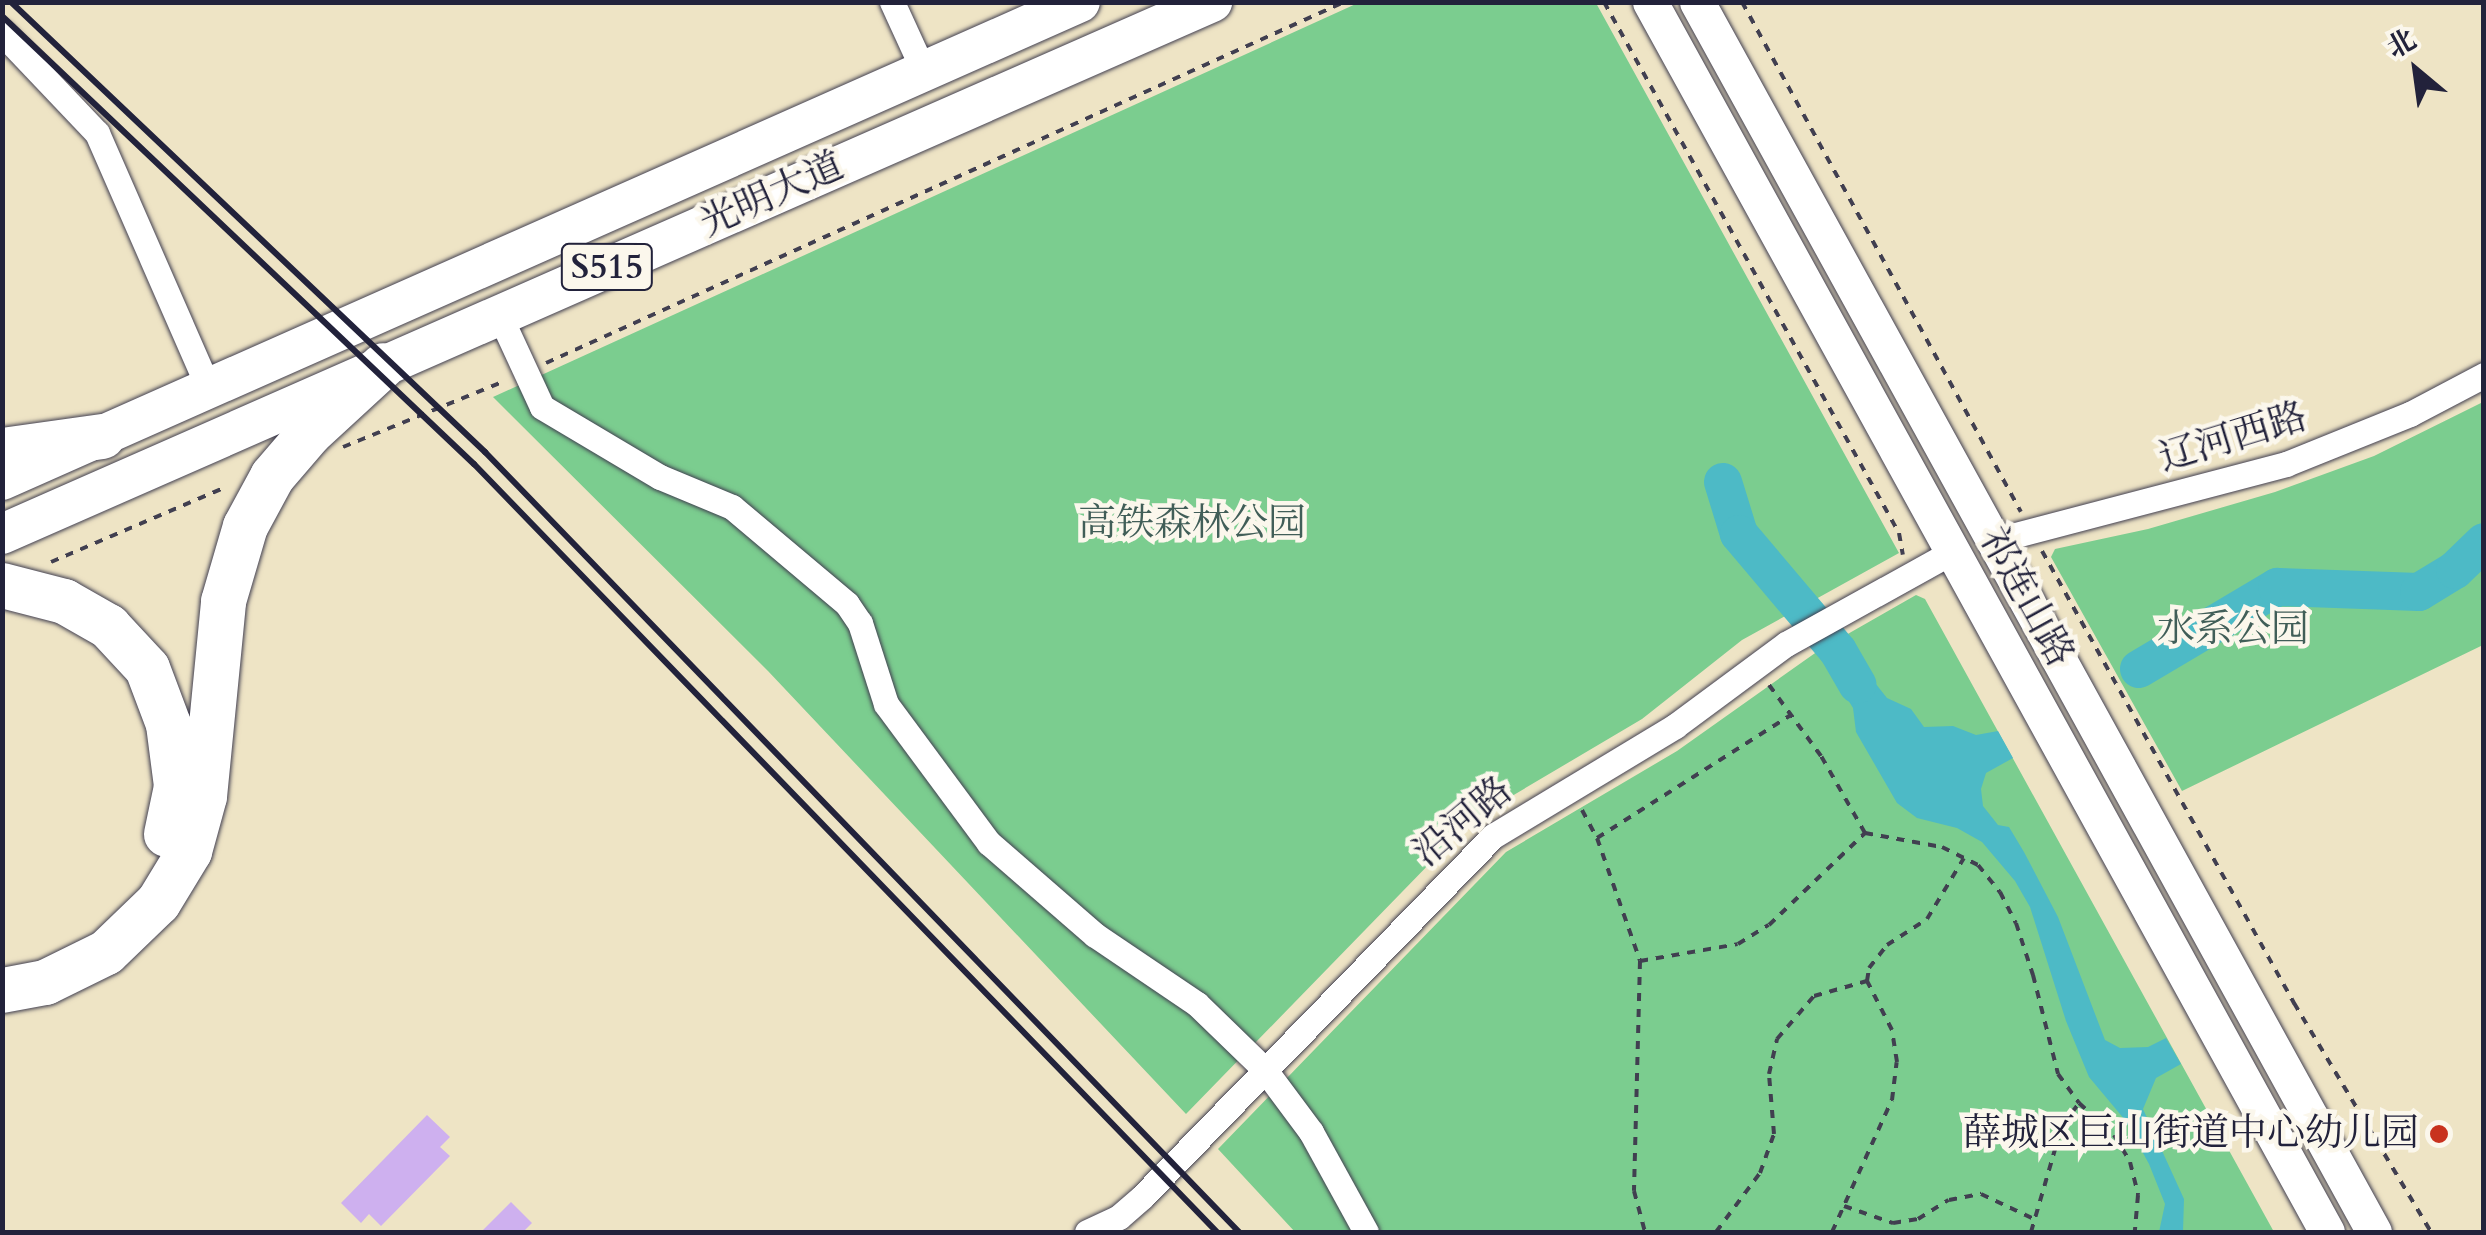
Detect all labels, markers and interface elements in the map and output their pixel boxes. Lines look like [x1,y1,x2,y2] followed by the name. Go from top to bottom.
[2366,20,2466,120] north arrow
[2380,20,2423,67] text: 北
[693,143,851,247] street label: 光明大道
[560,237,654,297] road number: S515
[2154,394,2312,482] street label: 辽河西路
[1078,501,1306,547] park label: 高铁森林公园
[1969,519,2083,675] street label: 祁连山路
[2157,607,2309,653] park label: 水系公园
[1405,768,1521,876] street label: 沿河路
[1963,1111,2419,1157] place label: 薛城区巨山街道中心幼儿园
[2428,1123,2450,1145] marker: 薛城区巨山街道中心幼儿园

